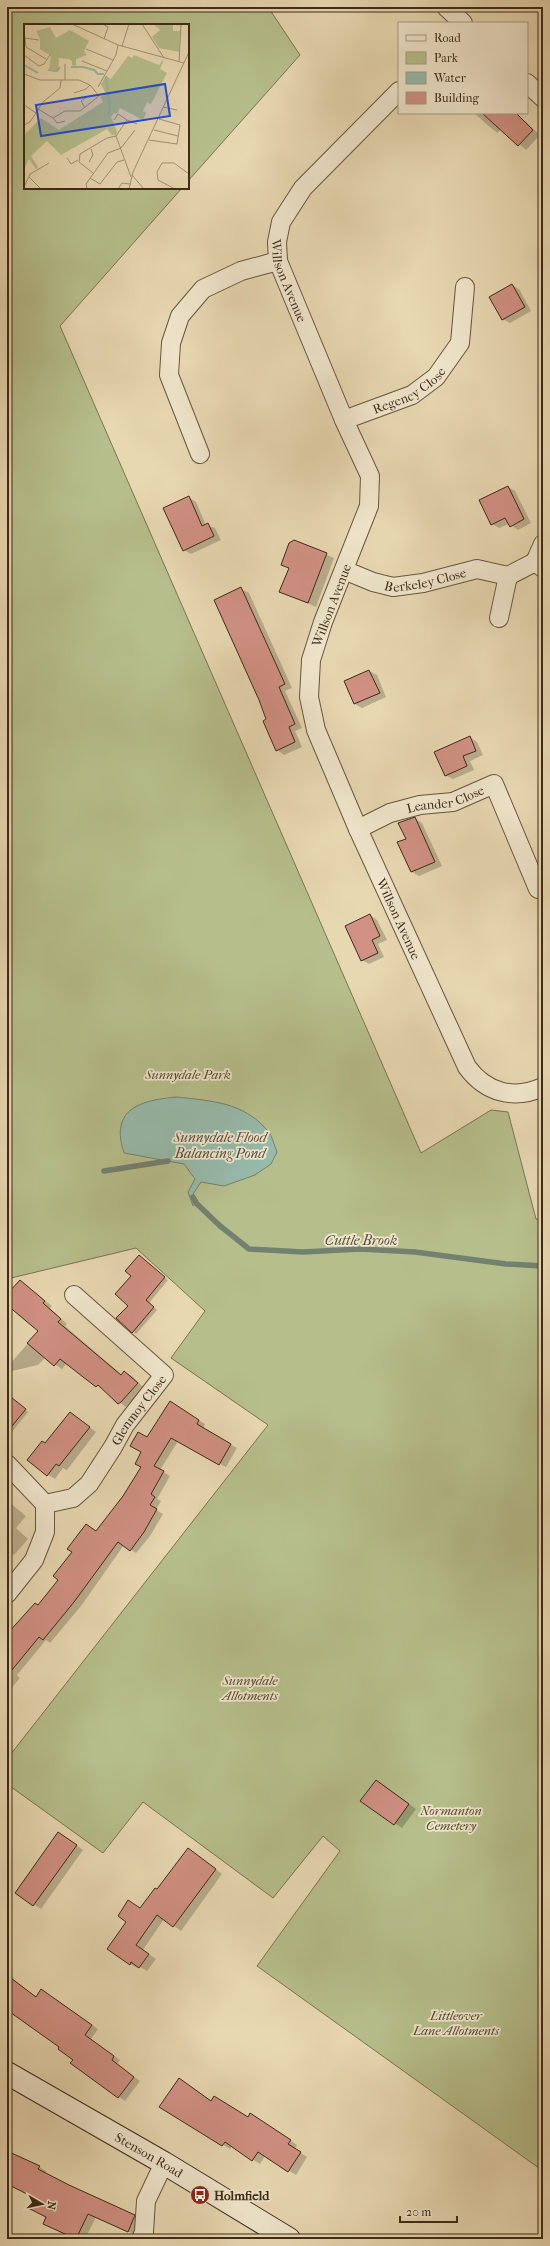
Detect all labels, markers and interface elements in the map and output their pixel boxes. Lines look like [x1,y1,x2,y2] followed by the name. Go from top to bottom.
[398,22,528,114] legend
[24,24,189,189] inset map
[434,31,461,45] text: Road
[434,51,459,65] text: Park
[433,71,467,85] text: Water
[434,91,479,105] text: Building
[269,238,310,325] street label: Willson Avenue
[371,364,449,417] street label: Regency Close
[308,561,354,650] street label: Willson Avenue
[383,565,468,595] street label: Berkeley Close
[405,782,487,816] street label: Leander Close
[373,875,424,962] street label: Willson Avenue
[144,1067,231,1082] park label: Sunnydale Park
[172,1129,269,1162] water label: Sunnydale Flood Balancing Pond
[325,1232,397,1249] water label: Cuttle Brook
[108,1372,170,1448] street label: Glenmoy Close
[220,1673,279,1703] park label: Sunnydale Allotments
[419,1803,482,1833] park label: Normanton Cemetery
[412,2008,500,2038] park label: Littleover Lane Allotments
[112,2130,186,2181] street label: Stenson Road
[22,2184,62,2224] north arrow
[189,2184,211,2206] bus stop icon: Holmfield
[214,2188,270,2203] place label: Holmfield
[400,2198,457,2224] scale bar
[44,2200,58,2211] text: N
[406,2205,431,2219] text: 20 m

